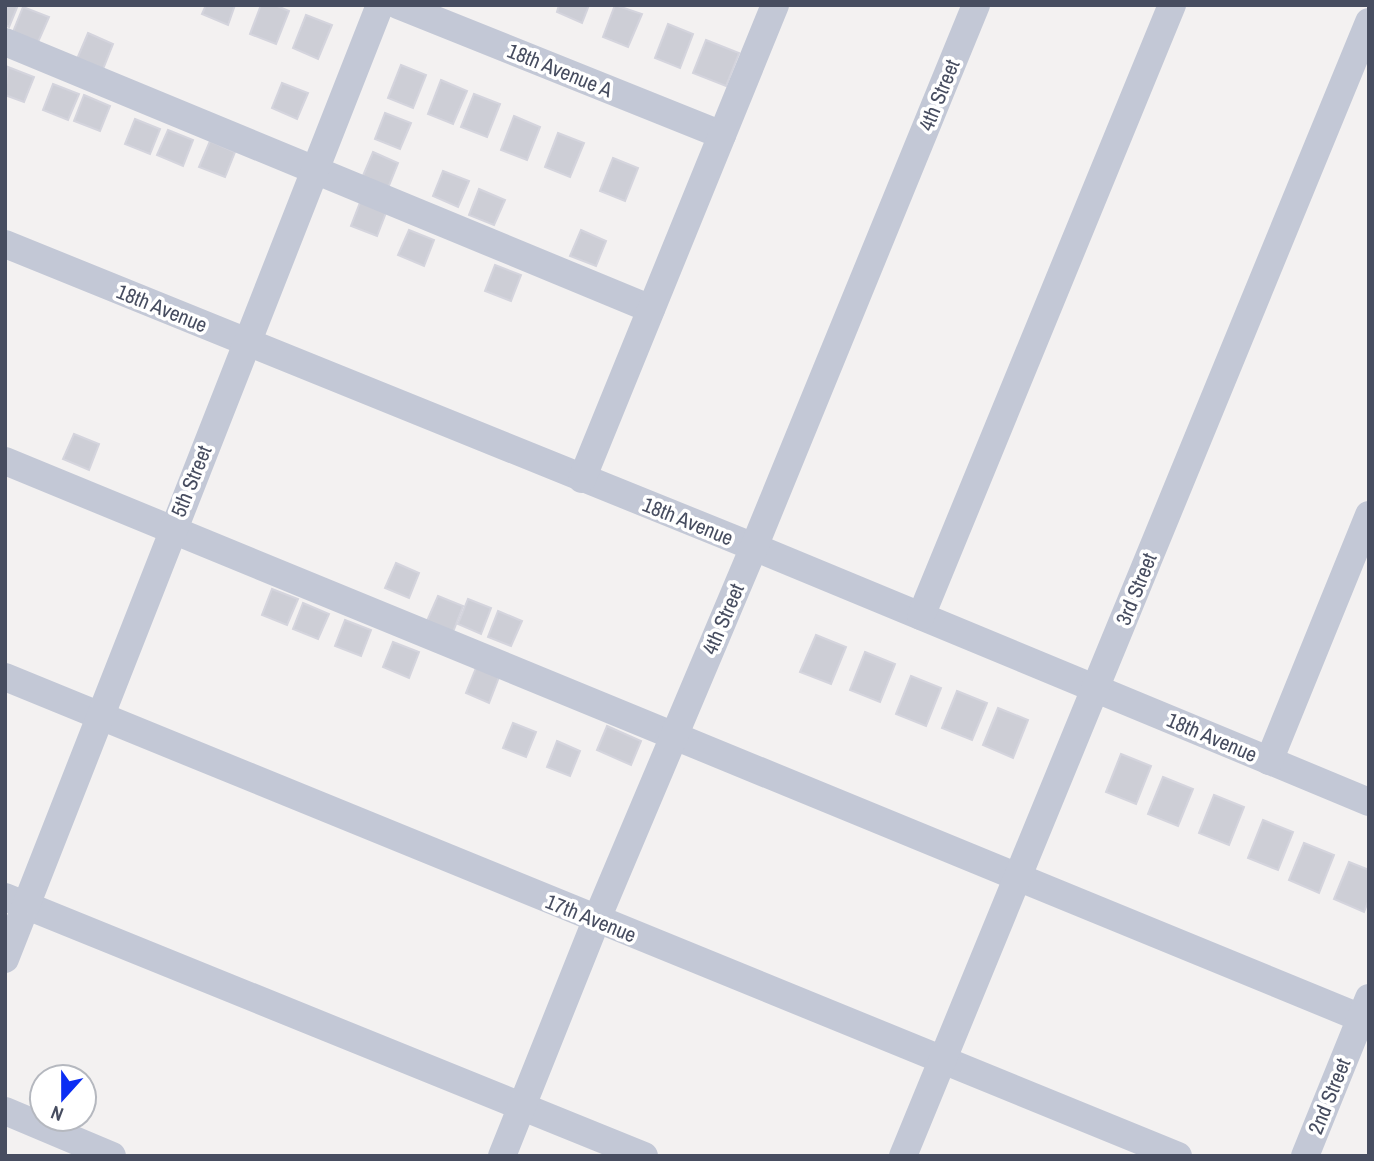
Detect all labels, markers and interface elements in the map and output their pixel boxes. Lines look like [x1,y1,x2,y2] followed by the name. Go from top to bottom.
[503,36,617,104] street label: 18th Avenue A
[912,55,967,135] street label: 4th Street
[112,277,212,339] street label: 18th Avenue
[164,441,219,521] street label: 5th Street
[638,490,738,552] street label: 18th Avenue
[1108,548,1164,629] street label: 3rd Street
[695,579,751,659] street label: 4th Street
[1162,705,1262,769] street label: 18th Avenue
[541,887,641,949] street label: 17th Avenue
[1301,1054,1357,1138] street label: 2nd Street
[28,1063,98,1133] north arrow
[47,1100,67,1128] text: N

